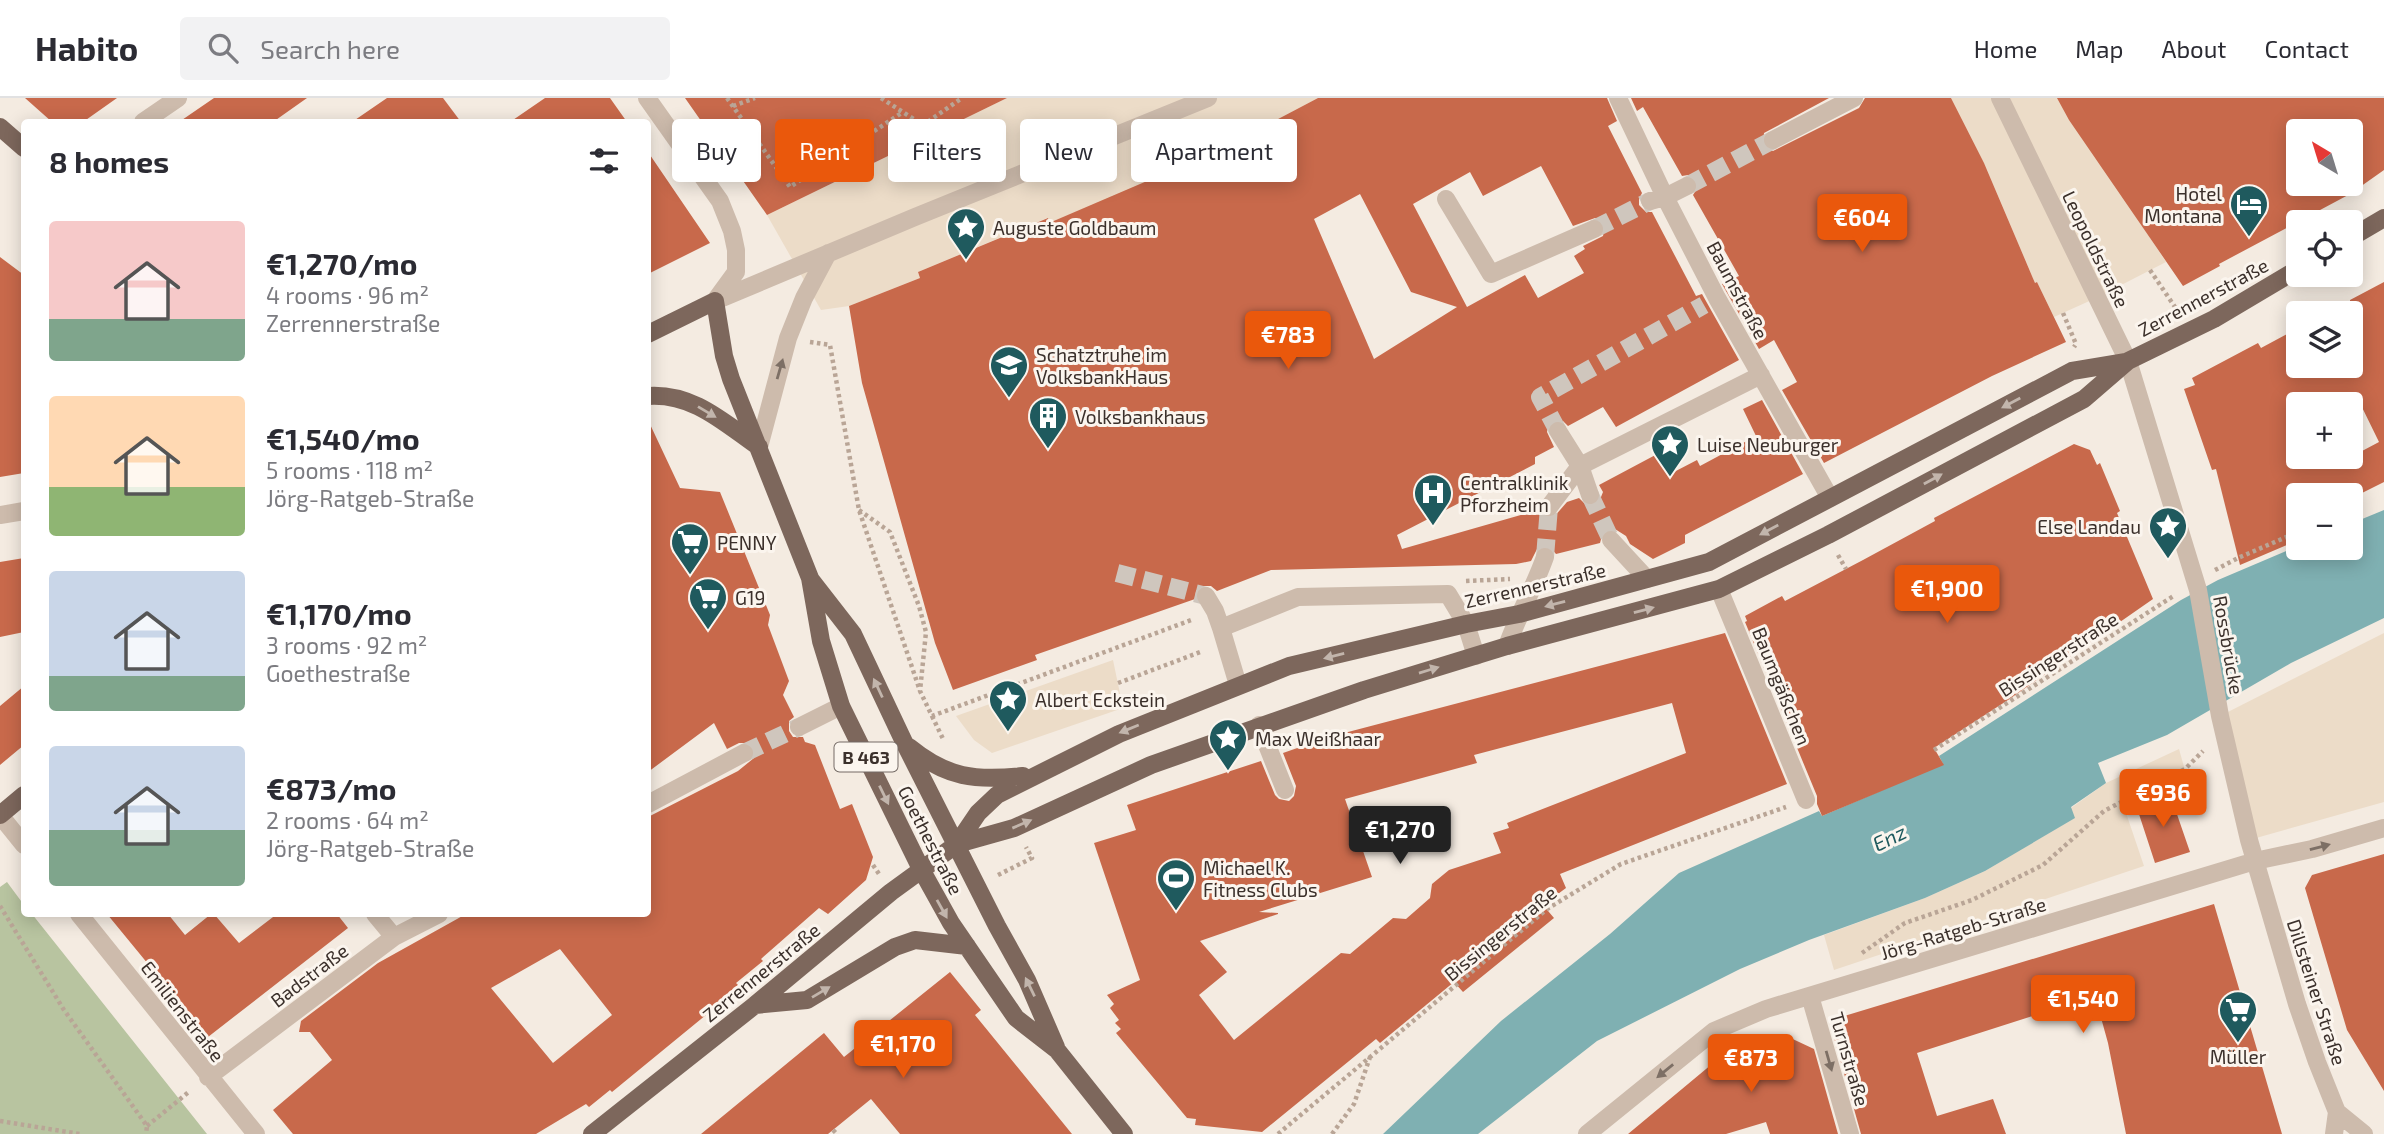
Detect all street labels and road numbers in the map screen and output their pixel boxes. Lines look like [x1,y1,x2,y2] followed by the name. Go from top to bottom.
[2058,187,2134,311] street label: Leopoldstraße
[1703,237,1773,343] street label: Baumstraße
[2134,253,2272,341] street label: Zerrennerstraße
[1462,558,1608,612] street label: Zerrennerstraße
[2209,594,2249,696] street label: Rossbrücke
[1994,607,2122,701] street label: Bissingerstraße
[1748,624,1816,748] street label: Baumgäßchen
[834,742,898,772] road number: B 463
[894,782,968,898] street label: Goethestraße
[1439,881,1561,985] street label: Bissingerstraße
[1877,892,2049,964] street label: Jörg-Ratgeb-Straße
[2283,916,2351,1068] street label: Dillsteiner Straße
[698,918,824,1026] street label: Zerrennerstraße
[266,938,352,1012] street label: Badstraße
[137,956,229,1066] street label: Emilienstraße
[1826,1009,1874,1109] street label: Turnstraße

